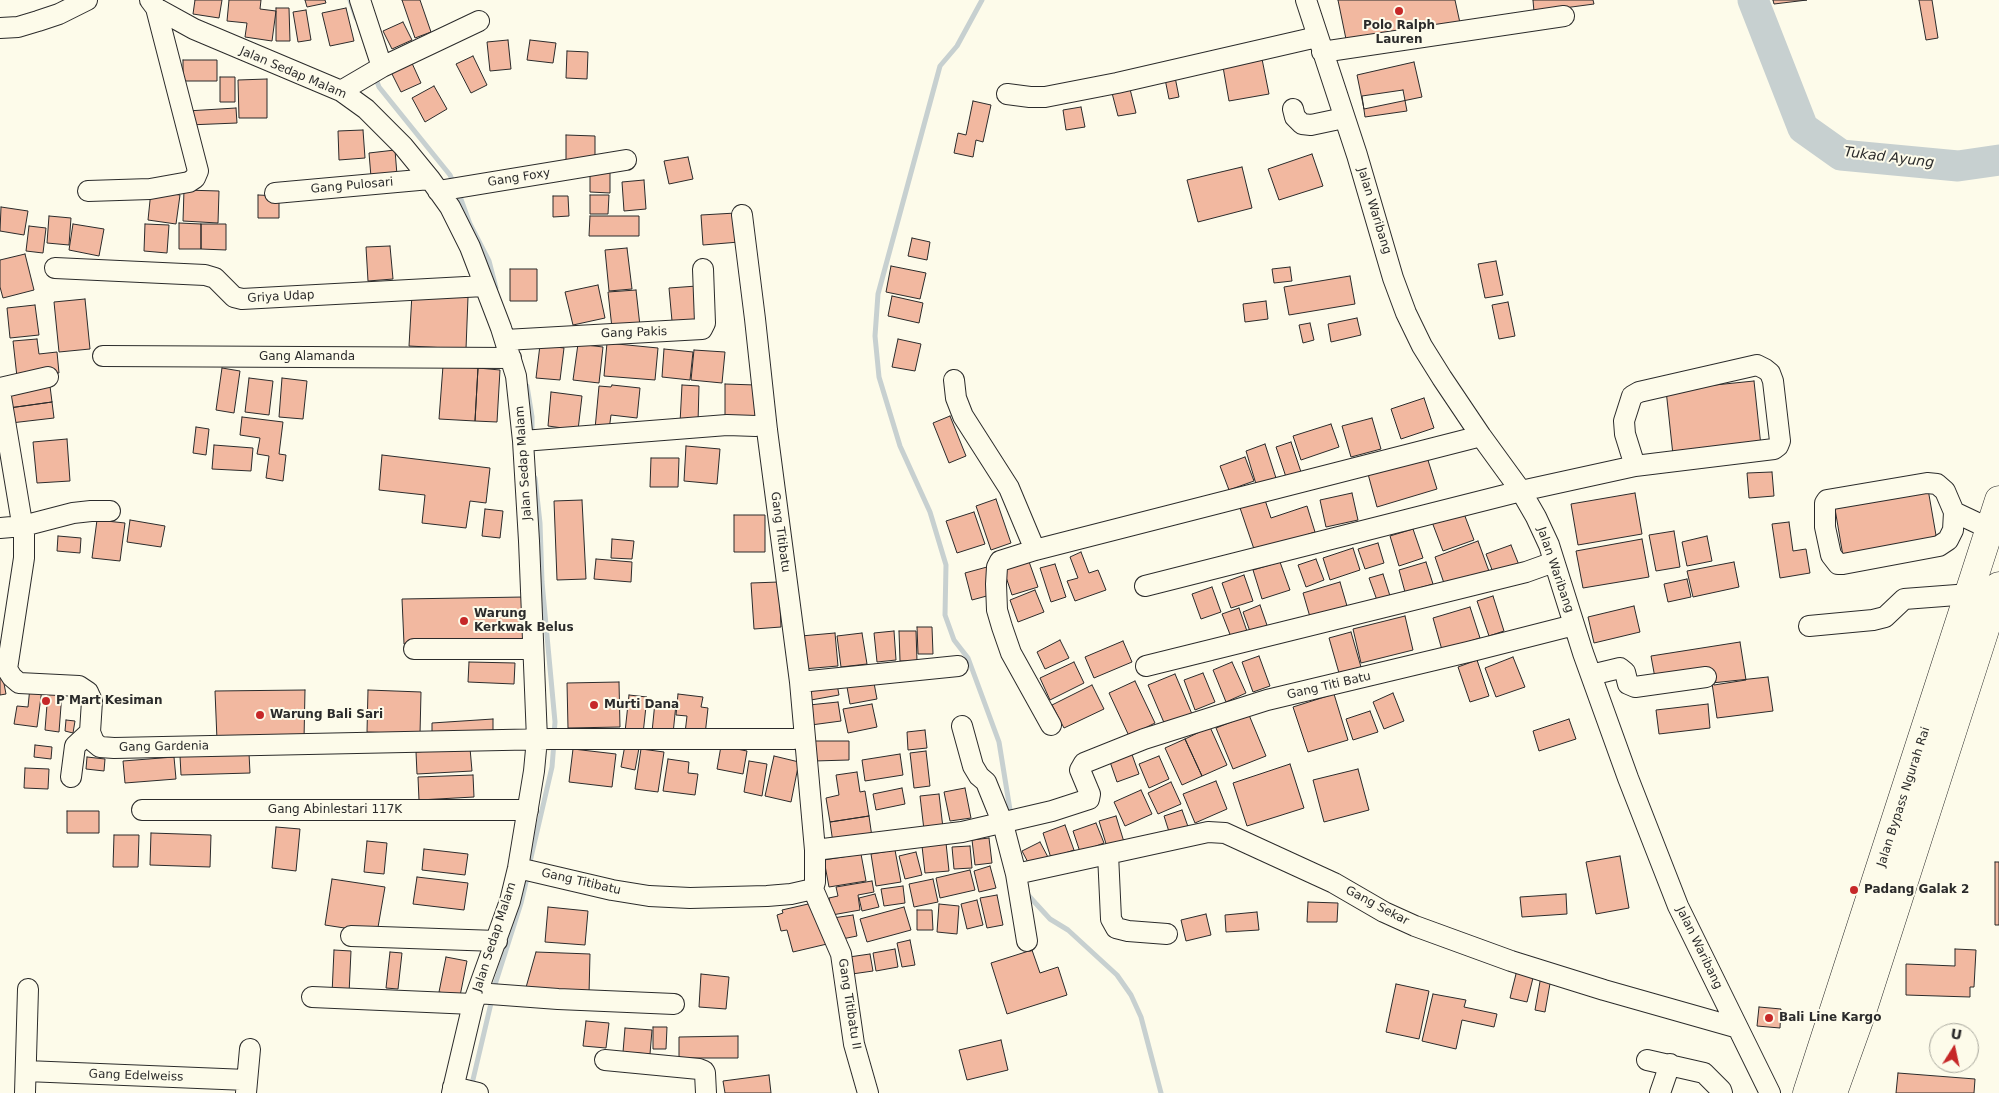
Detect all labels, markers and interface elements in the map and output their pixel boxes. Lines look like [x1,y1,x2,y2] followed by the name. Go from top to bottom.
[1393,5,1405,17] marker: Polo Ralph Lauren
[1363,19,1435,47] place label: Polo Ralph Lauren
[237,44,349,102] street label: Jalan Sedap Malam
[1843,144,1935,172] water label: Tukad Ayung
[487,166,551,190] street label: Gang Foxy
[1354,166,1394,256] street label: Jalan Waribang
[310,175,394,197] street label: Gang Pulosari
[247,288,315,306] street label: Griya Udap
[601,325,667,341] street label: Gang Pakis
[259,350,355,364] street label: Gang Alamanda
[513,405,535,521] street label: Jalan Sedap Malam
[767,491,793,573] street label: Gang Titibatu
[1534,525,1576,615] street label: Jalan Waribang
[474,607,574,635] place label: Warung Kerkwak Belus
[458,615,470,627] marker: Warung Kerkwak Belus
[1286,669,1372,703] street label: Gang Titi Batu
[56,694,162,708] place label: P Mart Kesiman
[40,695,52,707] marker: P Mart Kesiman
[604,698,679,712] place label: Murti Dana
[588,699,600,711] marker: Murti Dana
[270,708,383,722] place label: Warung Bali Sari
[254,709,266,721] marker: Warung Bali Sari
[1875,725,1933,869] street label: Jalan Bypass Ngurah Rai
[119,739,209,755] street label: Gang Gardenia
[268,803,402,817] street label: Gang Abinlestari 117K
[540,866,622,898] street label: Gang Titibatu
[470,880,520,994] street label: Jalan Sedap Malam
[1343,883,1411,929] street label: Gang Sekar
[1864,883,1969,897] place label: Padang Galak 2
[1848,884,1860,896] marker: Padang Galak 2
[1673,904,1725,992] street label: Jalan Waribang
[835,957,863,1051] street label: Gang Titibatu II
[1779,1011,1881,1025] place label: Bali Line Kargo
[1763,1012,1775,1024] marker: Bali Line Kargo
[1929,1023,1979,1073] north arrow
[1949,1025,1963,1043] text: U
[88,1067,184,1085] street label: Gang Edelweiss

